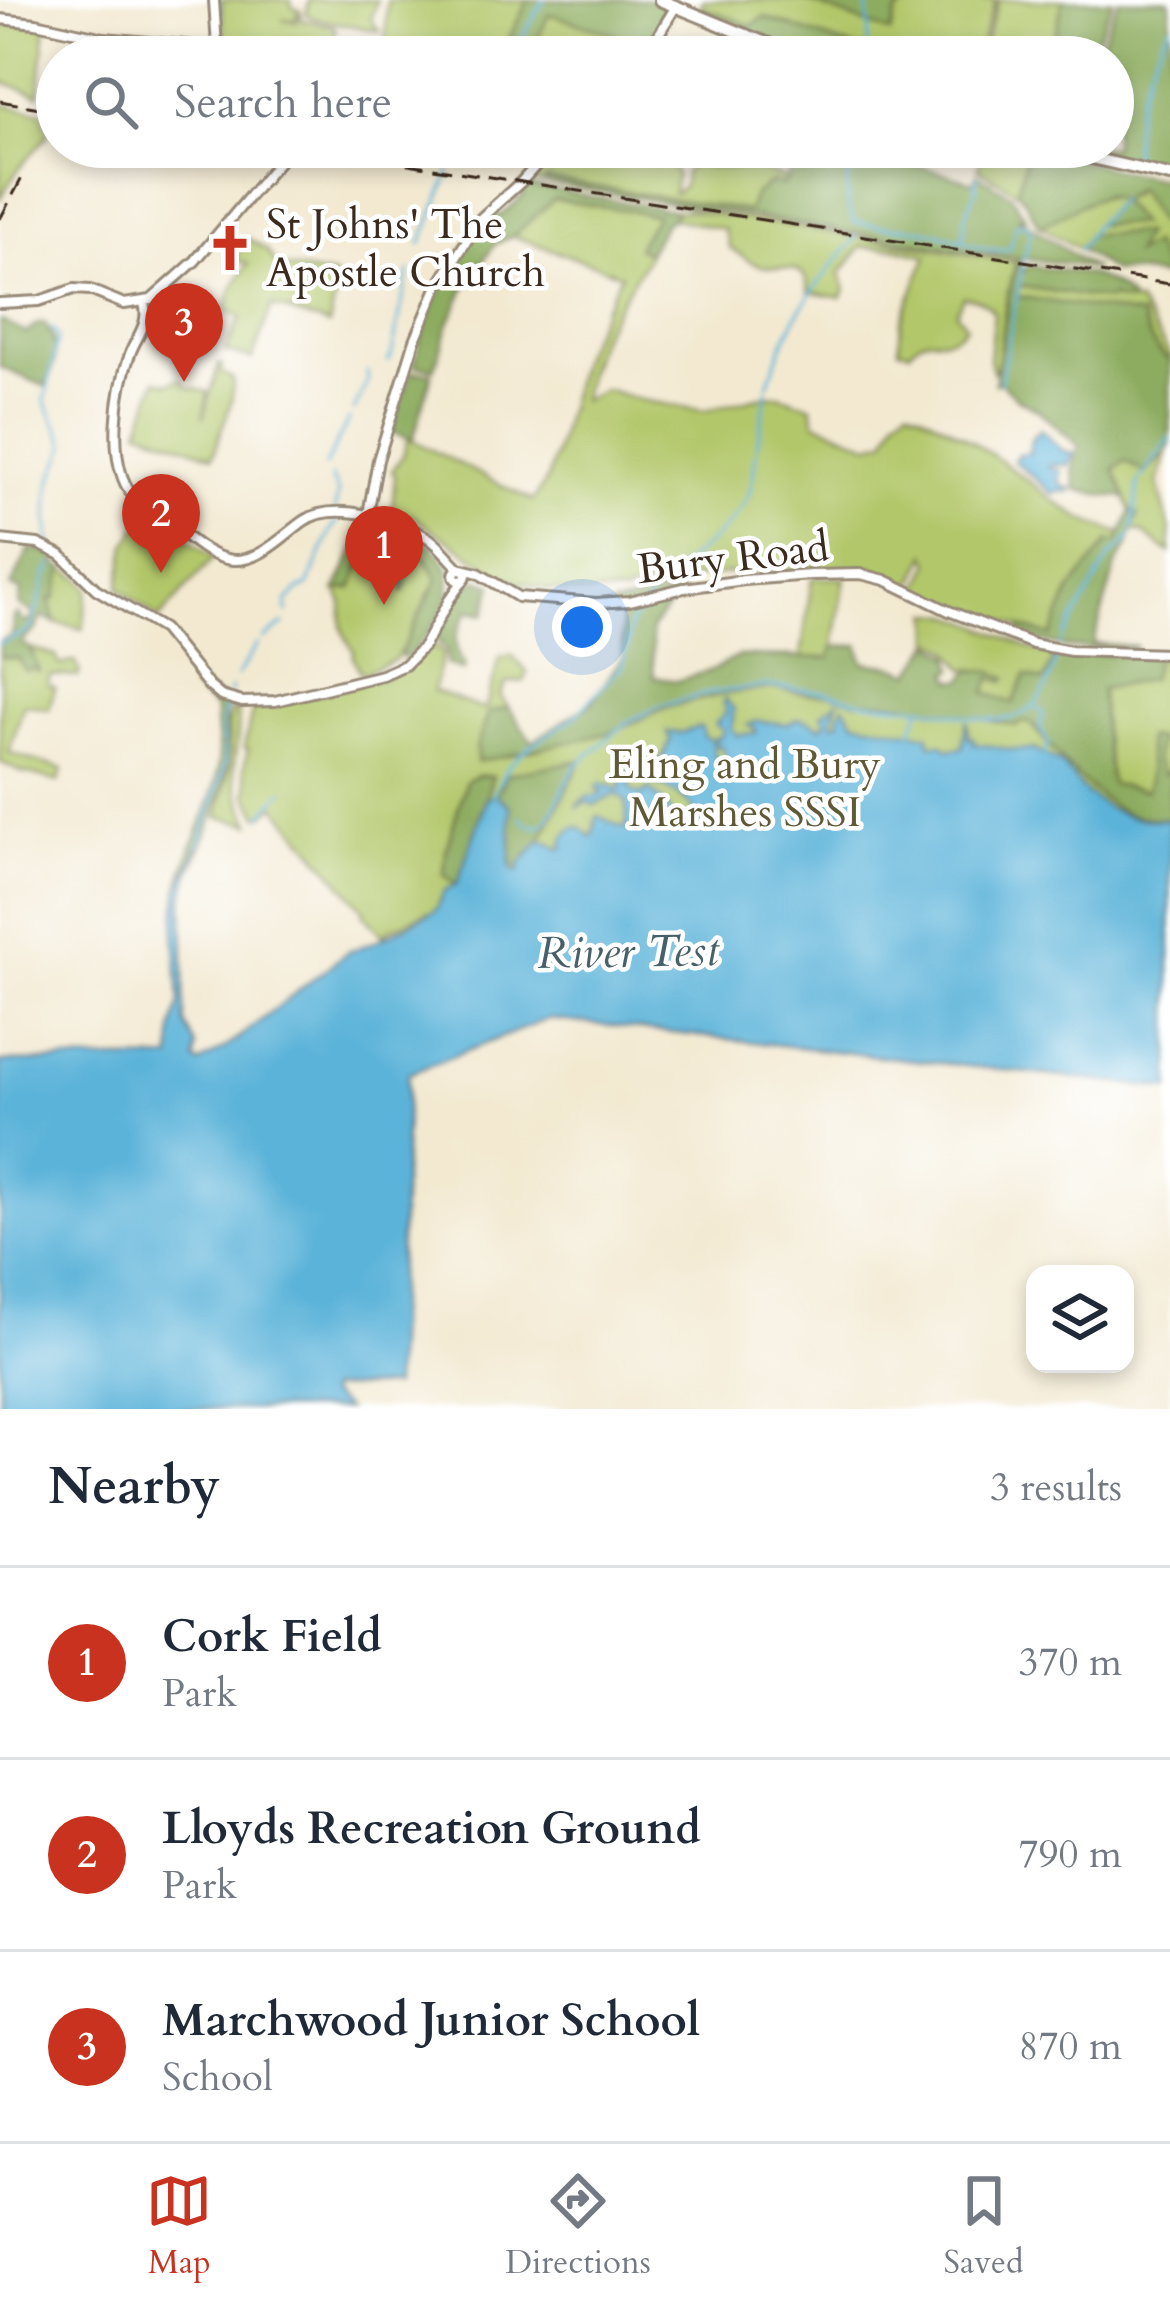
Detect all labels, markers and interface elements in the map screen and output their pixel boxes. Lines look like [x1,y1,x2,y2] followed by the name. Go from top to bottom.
[36,36,1134,168] search box
[78,69,144,135] icon: search
[174,72,392,133] text: Search here
[266,196,545,301] place label: St Johns' The Apostle Church
[205,223,255,273] church icon: St Johns' The Apostle Church
[145,283,223,382] pin: 3
[122,474,200,573] pin: 2
[345,506,423,605] pin: 1
[634,518,832,598] street label: Bury Road
[552,597,612,657] your location
[609,736,881,841] park label: Eling and Bury Marshes SSSI
[537,920,720,984] water label: River Test
[1026,1265,1134,1373] map controls
[1026,1265,1134,1373] button: layers
[48,1452,220,1522] text: Nearby
[990,1461,1122,1514] text: 3 results
[162,1606,382,1667] text: Cork Field
[77,1636,97,1689] text: 1
[1019,1636,1122,1689] text: 370 m
[162,1667,237,1720] text: Park
[162,1798,701,1859] text: Lloyds Recreation Ground
[77,1828,97,1881] text: 2
[1019,1828,1122,1881] text: 790 m
[162,1859,237,1912] text: Park
[162,1990,700,2051] text: Marchwood Junior School
[77,2020,97,2073] text: 3
[1019,2020,1122,2073] text: 870 m
[162,2051,273,2104] text: School
[146,2168,212,2285] tab: Map
[505,2168,651,2285] tab: Directions
[944,2168,1024,2285] tab: Saved

